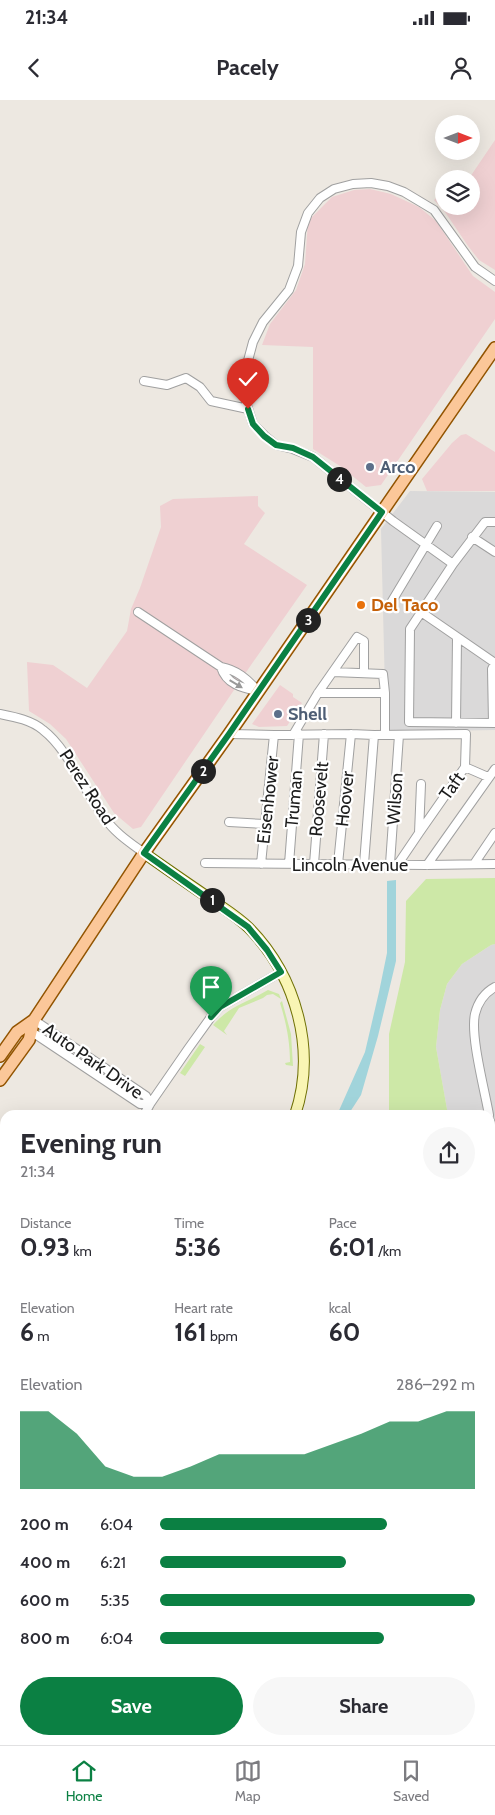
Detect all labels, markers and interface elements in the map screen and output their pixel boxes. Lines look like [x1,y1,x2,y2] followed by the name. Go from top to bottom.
[25,6,68,29] text: 21:34
[20,54,48,82] icon: back
[216,54,279,81] text: Pacely
[447,54,475,82] icon: person
[435,115,480,160] north arrow
[435,115,480,215] map controls
[435,170,480,215] button: layers
[227,358,269,409] pin
[234,365,262,393] icon: check
[380,456,415,478] place label: Arco
[364,461,376,473] marker: Arco
[326,466,352,492] pin: 4
[335,470,344,488] text: 4
[371,594,438,616] place label: Del Taco
[355,599,367,611] marker: Del Taco
[296,608,320,632] pin: 3
[305,611,312,629] text: 3
[229,679,242,688] one-way arrow
[288,703,327,725] place label: Shell
[272,708,284,720] marker: Shell
[54,745,120,829] street label: Perez Road
[252,755,284,845] street label: Eisenhower
[190,758,216,784] pin: 2
[305,761,333,837] street label: Roosevelt
[200,762,207,780] text: 2
[435,768,469,804] street label: Taft
[281,769,307,829] street label: Truman
[331,770,359,828] street label: Hoover
[382,772,408,826] street label: Wilson
[292,854,408,876] street label: Lincoln Avenue
[200,888,224,912] pin: 1
[210,891,215,909] text: 1
[190,966,232,1017] pin
[197,973,225,1001] icon: arrive
[39,1018,147,1104] street label: Auto Park Drive
[20,1126,162,1160] text: Evening run
[423,1127,475,1179] button: share
[20,1162,55,1181] text: 21:34
[20,1214,72,1232] text: Distance
[174,1214,204,1232] text: Time
[329,1214,357,1232] text: Pace
[20,1232,70,1262] text: 0.93
[174,1232,221,1262] text: 5:36
[329,1232,375,1262] text: 6:01
[70,1242,92,1260] text: km
[375,1242,401,1260] text: /km
[20,1299,75,1317] text: Elevation
[174,1299,233,1317] text: Heart rate
[329,1299,351,1317] text: kcal
[20,1317,34,1347] text: 6
[174,1317,207,1347] text: 161
[329,1317,360,1347] text: 60
[34,1327,50,1345] text: m
[207,1327,238,1345] text: bpm
[20,1375,83,1394] text: Elevation
[396,1375,475,1394] text: 286–292 m
[20,1515,69,1534] text: 200 m
[100,1515,133,1534] text: 6:04
[20,1553,70,1572] text: 400 m
[100,1553,126,1572] text: 6:21
[20,1591,69,1610] text: 600 m
[100,1591,129,1610] text: 5:35
[20,1629,70,1648] text: 800 m
[100,1629,133,1648] text: 6:04
[20,1677,243,1735] button: Save
[253,1677,475,1735] button: Share
[66,1757,102,1805] tab: Home
[234,1757,262,1805] tab: Map
[393,1757,429,1805] tab: Saved

